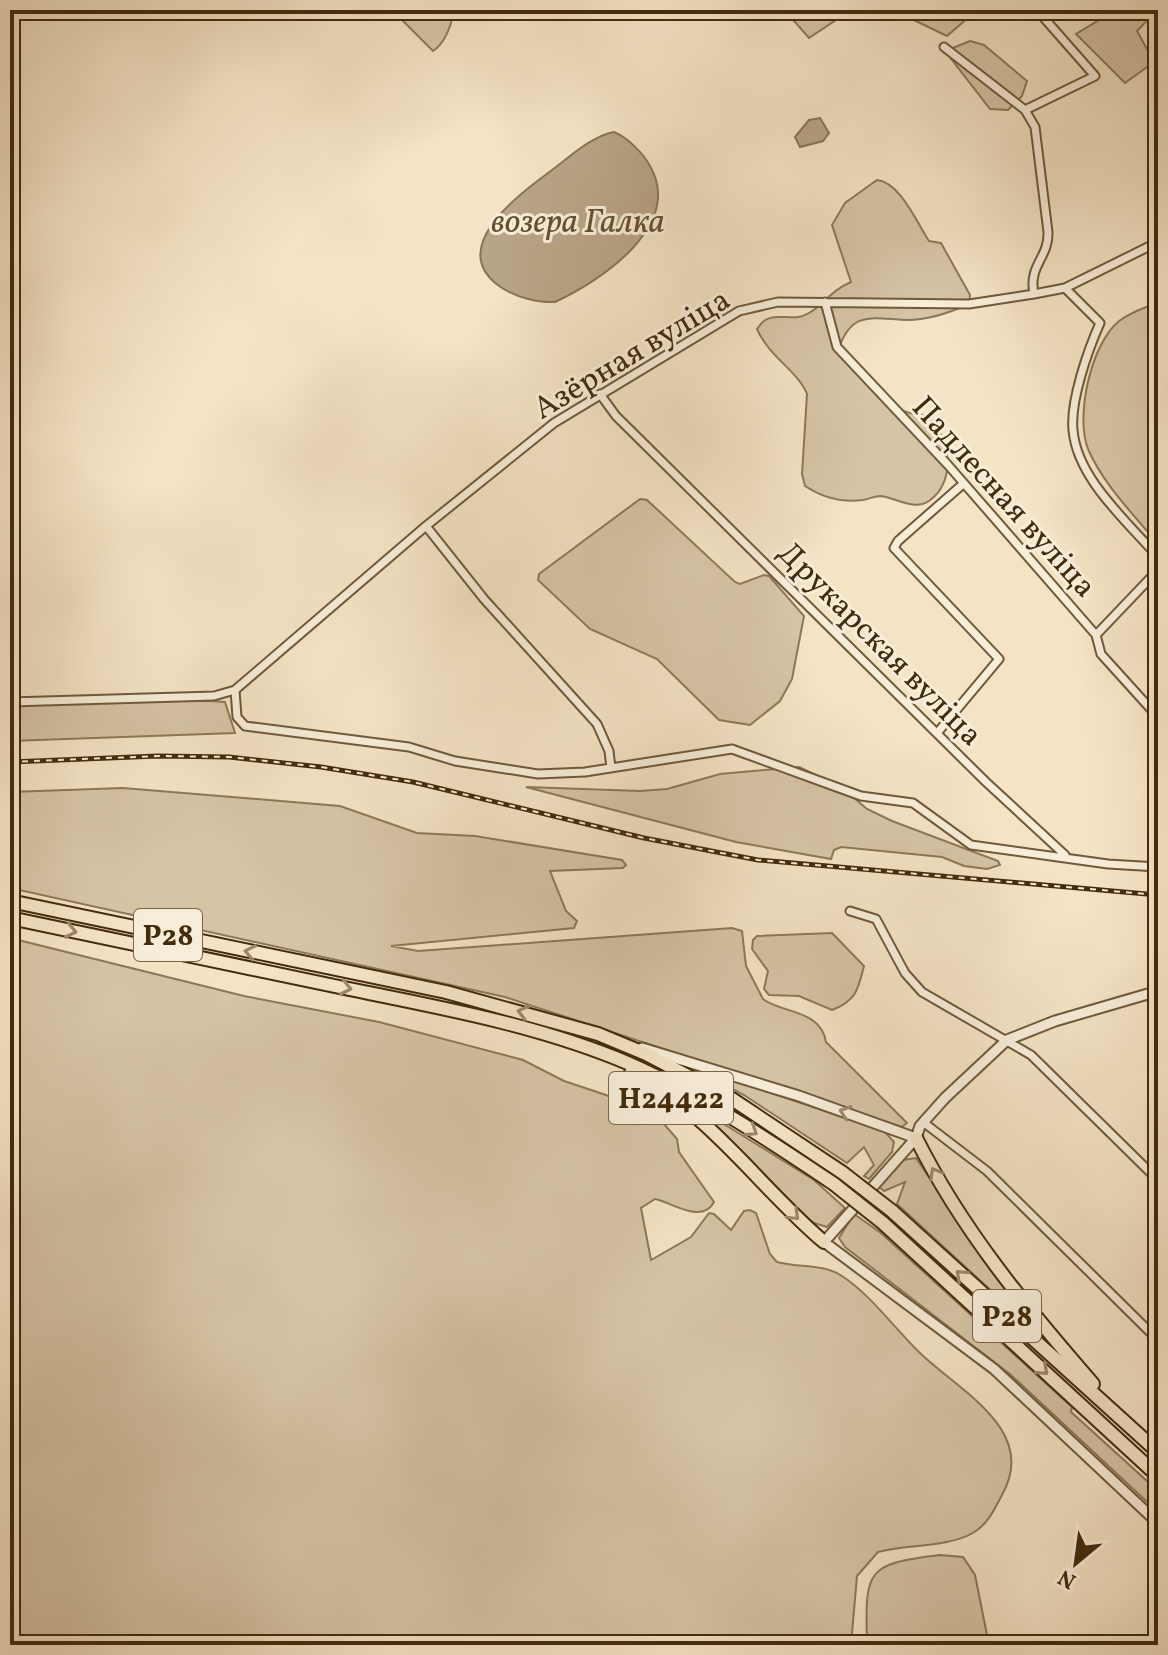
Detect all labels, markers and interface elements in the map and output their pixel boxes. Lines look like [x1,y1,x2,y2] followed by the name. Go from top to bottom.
[491,200,665,247] water label: возера Галка
[526,279,739,432] street label: Азёрная вуліца
[900,388,1105,608] street label: Падлесная вуліца
[767,533,991,757] street label: Друкарская вуліца
[134,909,202,961] road number: Р28
[64,922,78,939] one-way arrow
[243,945,257,962] one-way arrow
[339,979,352,996] one-way arrow
[516,1004,530,1021] one-way arrow
[609,1072,733,1124] road number: Н24422
[839,1106,853,1122] one-way arrow
[743,1121,758,1136] one-way arrow
[929,1167,945,1182] one-way arrow
[785,1206,799,1220] one-way arrow
[956,1270,970,1284] one-way arrow
[973,1290,1041,1342] road number: Р28
[1034,1361,1049,1375] one-way arrow
[1036,1523,1116,1603] north arrow
[1053,1561,1082,1596] text: N

